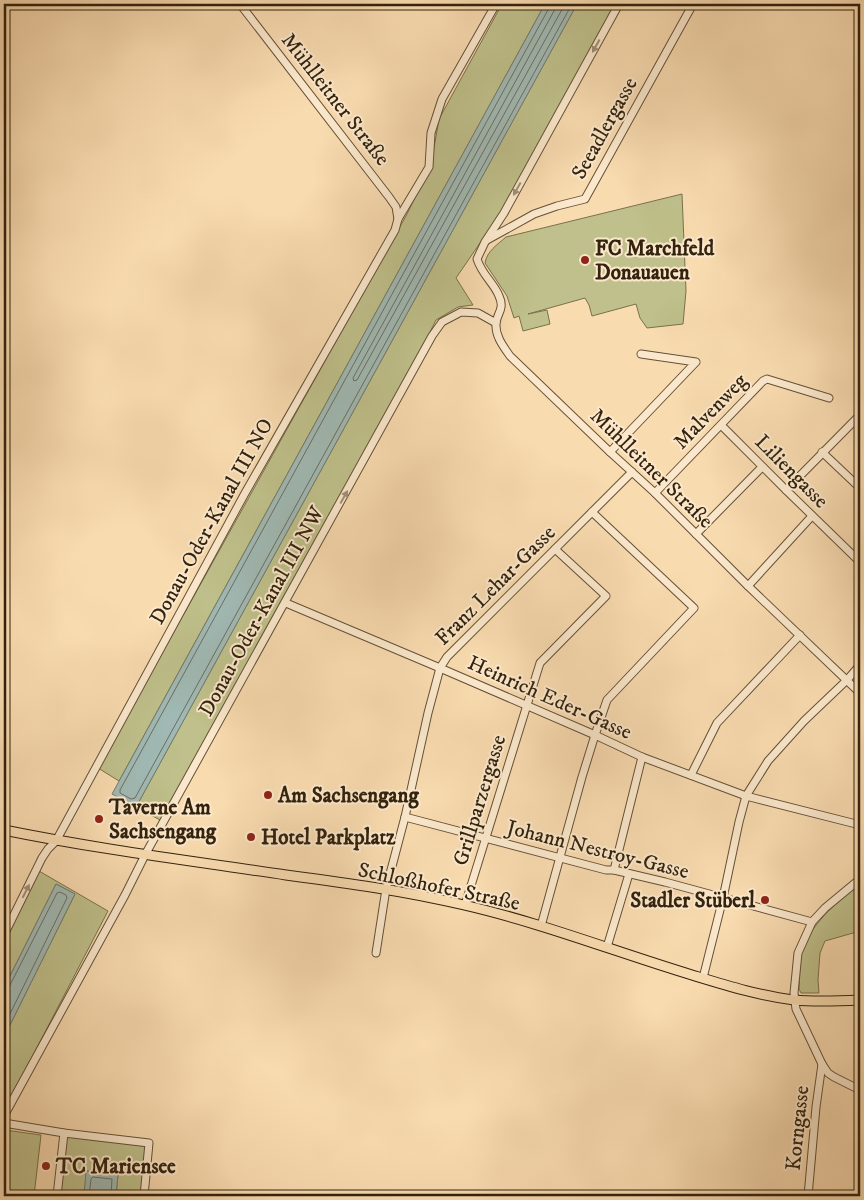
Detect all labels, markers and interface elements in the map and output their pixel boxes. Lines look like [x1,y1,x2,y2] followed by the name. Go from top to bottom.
[275,28,395,171] street label: Mühlleitner Straße
[591,40,600,53] one-way arrow
[566,73,644,184] street label: Seeadlergasse
[513,181,521,196] one-way arrow
[595,236,715,286] place label: FC Marchfeld Donauauen
[579,254,591,266] marker: FC Marchfeld Donauauen
[668,368,754,455] street label: Malvenweg
[584,403,719,534] street label: Mühlleitner Straße
[144,414,279,629] street label: Donau-Oder-Kanal III NO
[749,429,834,514] street label: Liliengasse
[340,490,348,504] one-way arrow
[193,501,331,721] street label: Donau-Oder-Kanal III NW
[430,520,562,651] street label: Franz Lehar-Gasse
[464,650,636,746] street label: Heinrich Eder-Gasse
[448,732,512,869] street label: Grillparzergasse
[277,783,419,809] place label: Am Sachsengang
[262,789,274,801] marker: Am Sachsengang
[108,795,217,845] place label: Taverne Am Sachsengang
[93,813,105,825] marker: Taverne Am Sachsengang
[502,814,692,885] street label: Johann Nestroy-Gasse
[261,825,396,851] place label: Hotel Parkplatz
[245,831,257,843] marker: Hotel Parkplatz
[355,857,522,917] street label: Schloßhofer Straße
[21,884,30,899] one-way arrow
[630,888,756,914] place label: Stadler Stüberl
[759,894,771,906] marker: Stadler Stüberl
[781,1084,815,1172] street label: Korngasse
[55,1154,176,1180] place label: TC Mariensee
[40,1160,52,1172] marker: TC Mariensee

